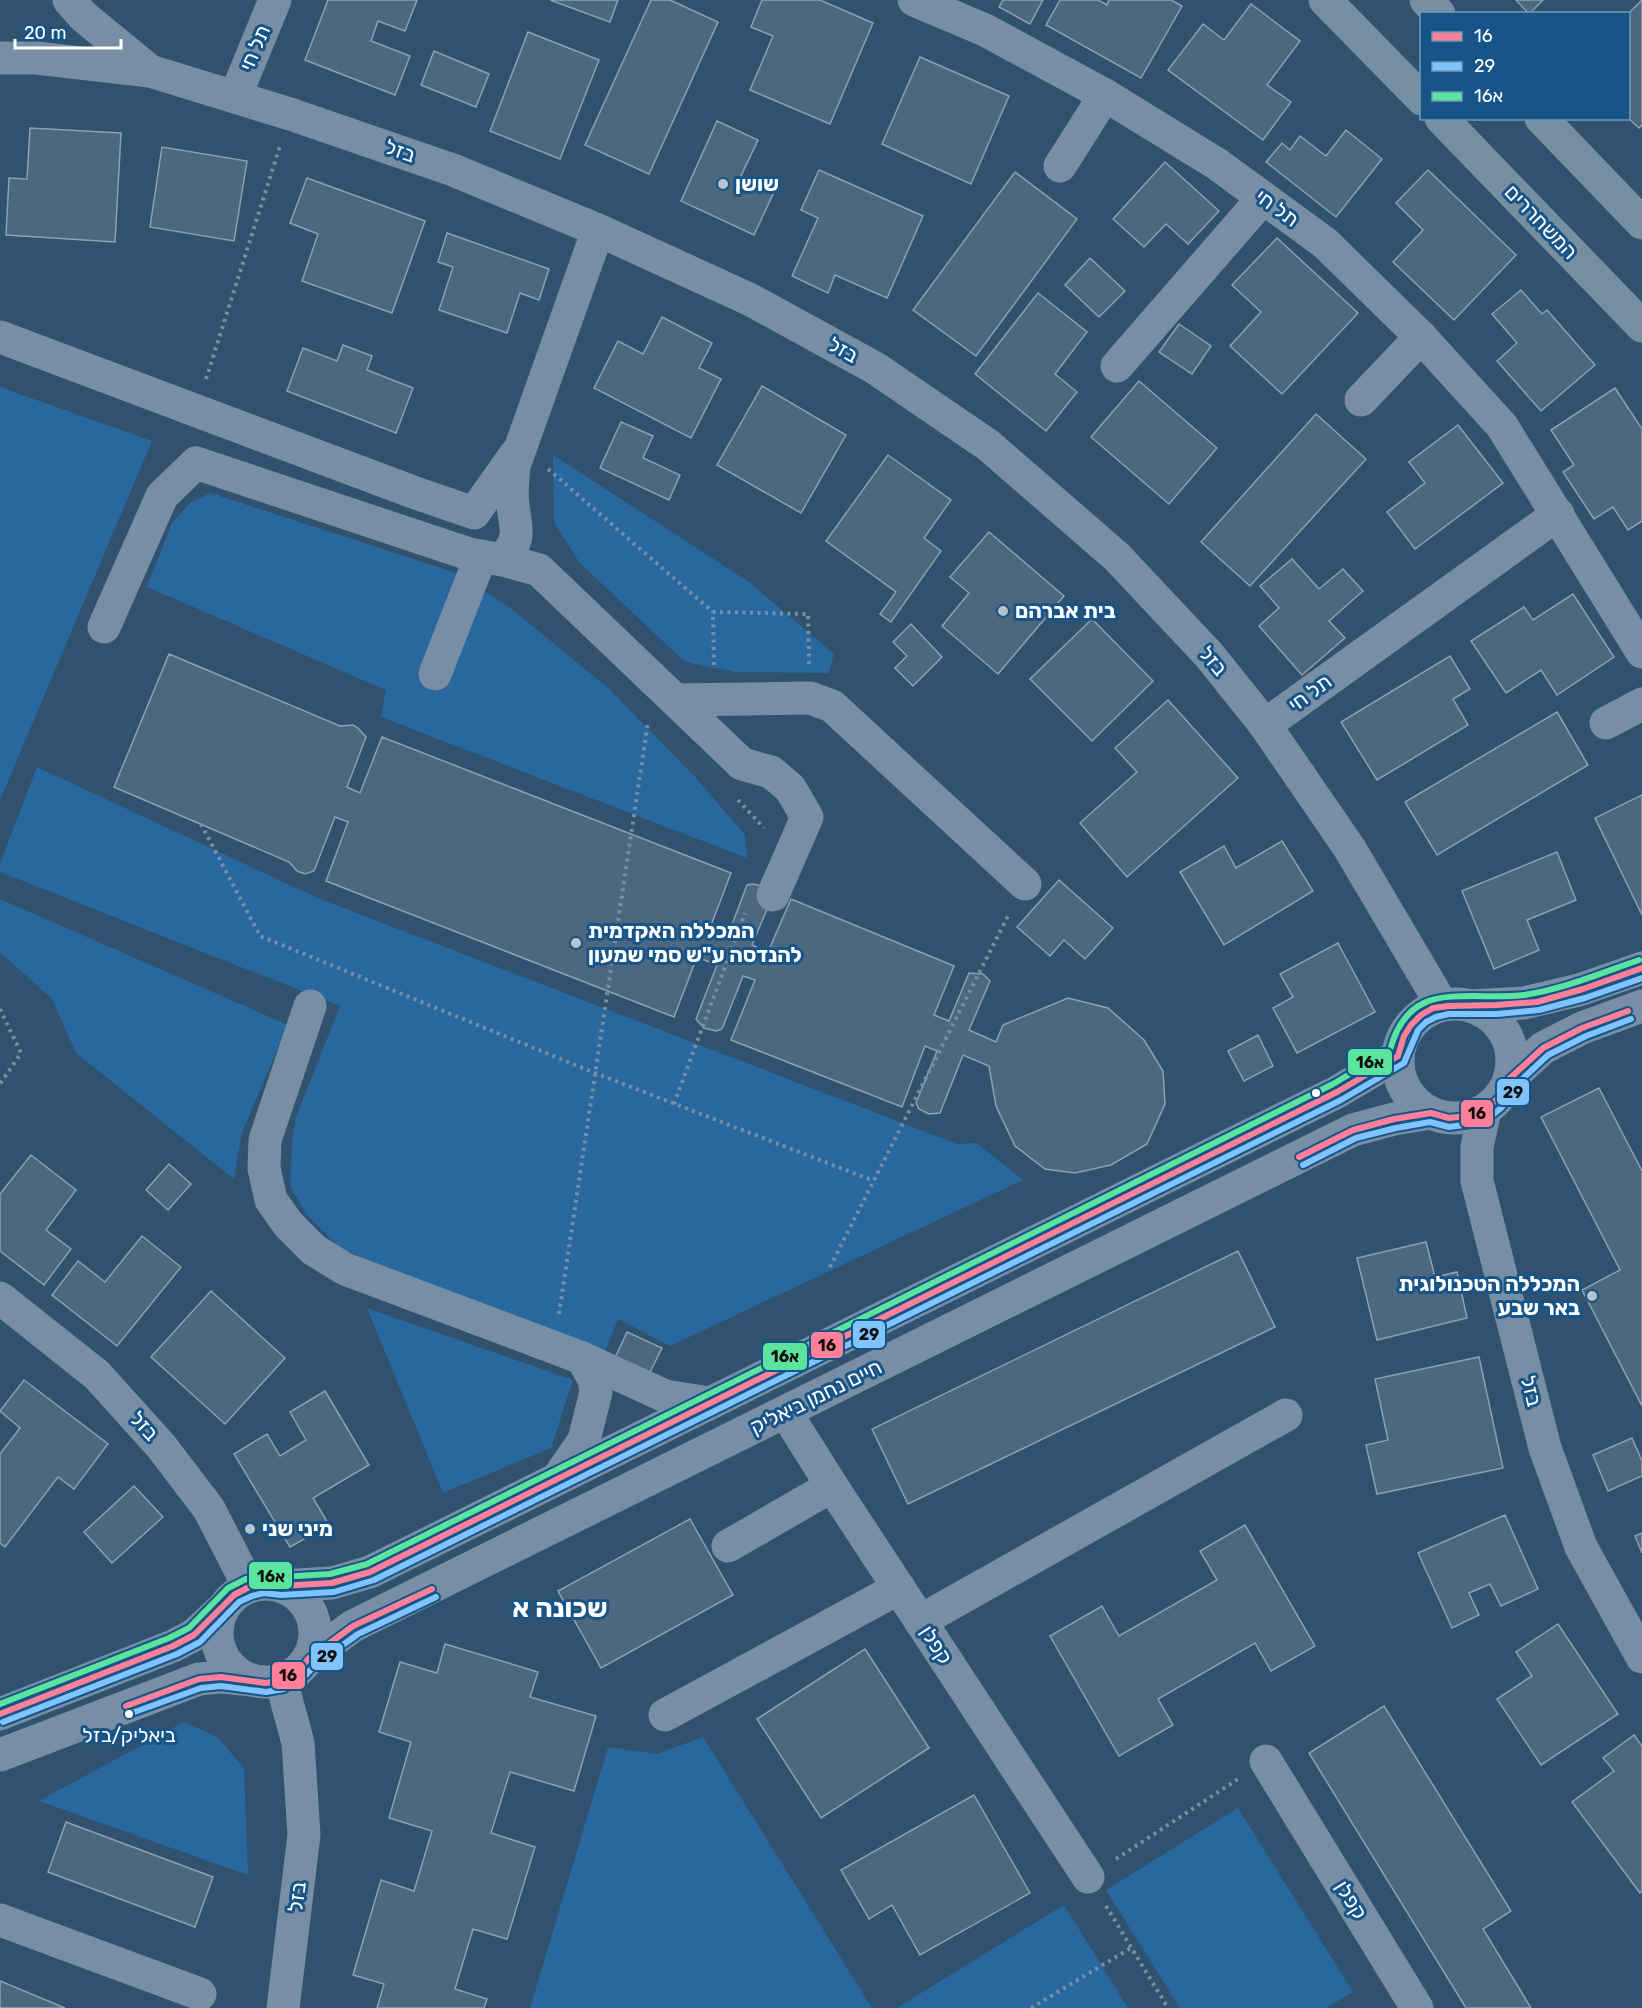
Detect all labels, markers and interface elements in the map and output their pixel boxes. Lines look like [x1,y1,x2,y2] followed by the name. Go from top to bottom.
[15,12,122,50] scale bar
[1420,12,1630,120] legend
[234,21,275,75] street label: תל חי
[24,22,66,44] text: 20 m
[1474,25,1493,47] text: 16
[1474,55,1495,77] text: 29
[1474,85,1503,107] text: 16א
[382,134,419,167] street label: בזל
[735,171,779,196] place label: שושן
[716,177,730,191] marker: שושן
[1500,179,1583,264] street label: המשחררים
[1251,184,1304,232] street label: תל חי
[824,331,863,368] street label: בזל
[1015,598,1116,623] place label: בית אברהם
[996,604,1010,618] marker: בית אברהם
[1194,641,1233,680] street label: בזל
[1283,669,1336,717] street label: תל חי
[588,918,802,967] place label: המכללה האקדמית להנדסה ע"ש סמי שמעון
[569,936,583,950] marker: המכללה האקדמית להנדסה ע"ש סמי שמעון
[1347,1048,1393,1076] line badge: 16א
[1356,1053,1384,1072] text: 16א
[1496,1078,1530,1106] line badge: 29
[1503,1083,1523,1102] text: 29
[1310,1087,1322,1099] unlabelled marker
[1460,1099,1494,1128] line badge: 16
[1468,1104,1486,1123] text: 16
[1398,1271,1580,1320] place label: המכללה הטכנולוגית באר שבע
[1585,1289,1599,1303] marker: המכללה הטכנולוגית באר שבע
[852,1320,886,1349] line badge: 29
[859,1325,879,1344] text: 29
[810,1331,844,1359] line badge: 16
[818,1336,836,1355] text: 16
[762,1342,808,1371] line badge: 16א
[771,1347,799,1366] text: 16א
[746,1354,886,1439] street label: חיים נחמן ביאליק
[1516,1373,1547,1409] street label: בזל
[125,1406,164,1445] street label: בזל
[262,1516,333,1541] place label: מיני שני
[243,1522,257,1536] marker: מיני שני
[248,1561,293,1590] line badge: 16א
[257,1567,285,1586] text: 16א
[512,1592,608,1624] district label: שכונה א
[915,1621,958,1669] street label: קפלן
[310,1642,344,1671] line badge: 29
[317,1647,337,1666] text: 29
[271,1661,306,1690] line badge: 16
[279,1666,297,1685] text: 16
[123,1708,135,1720] marker: ביאליק/בזל
[82,1723,176,1747] place label: ביאליק/בזל
[1330,1876,1373,1924] street label: קפלן
[282,1880,311,1914] street label: בזל

